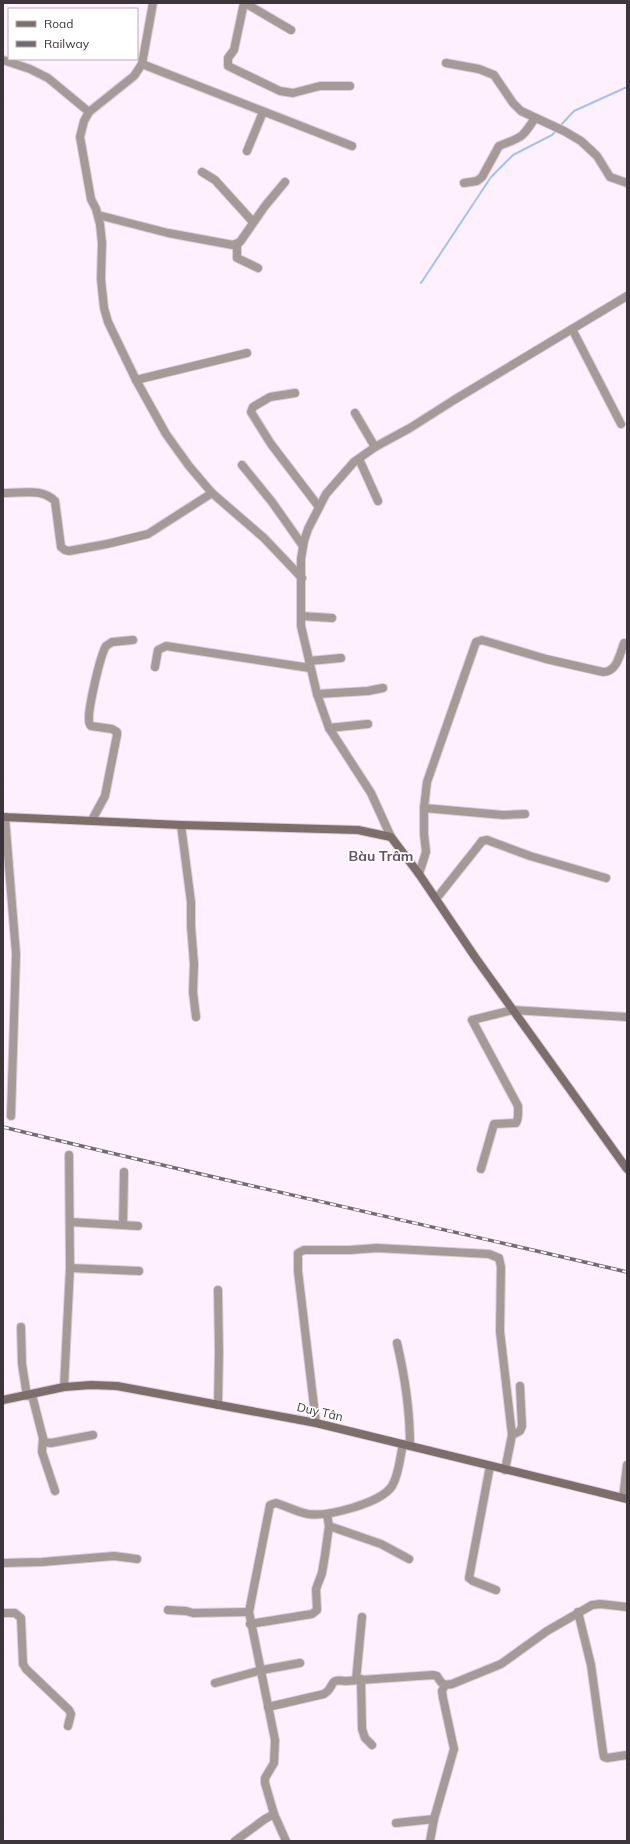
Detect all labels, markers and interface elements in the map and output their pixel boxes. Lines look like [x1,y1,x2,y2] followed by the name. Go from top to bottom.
[8,8,138,60] legend
[44,16,73,31] text: Road
[44,36,90,51] text: Railway
[349,847,413,865] district label: Bàu Trâm
[296,1399,345,1424] street label: Duy Tân

